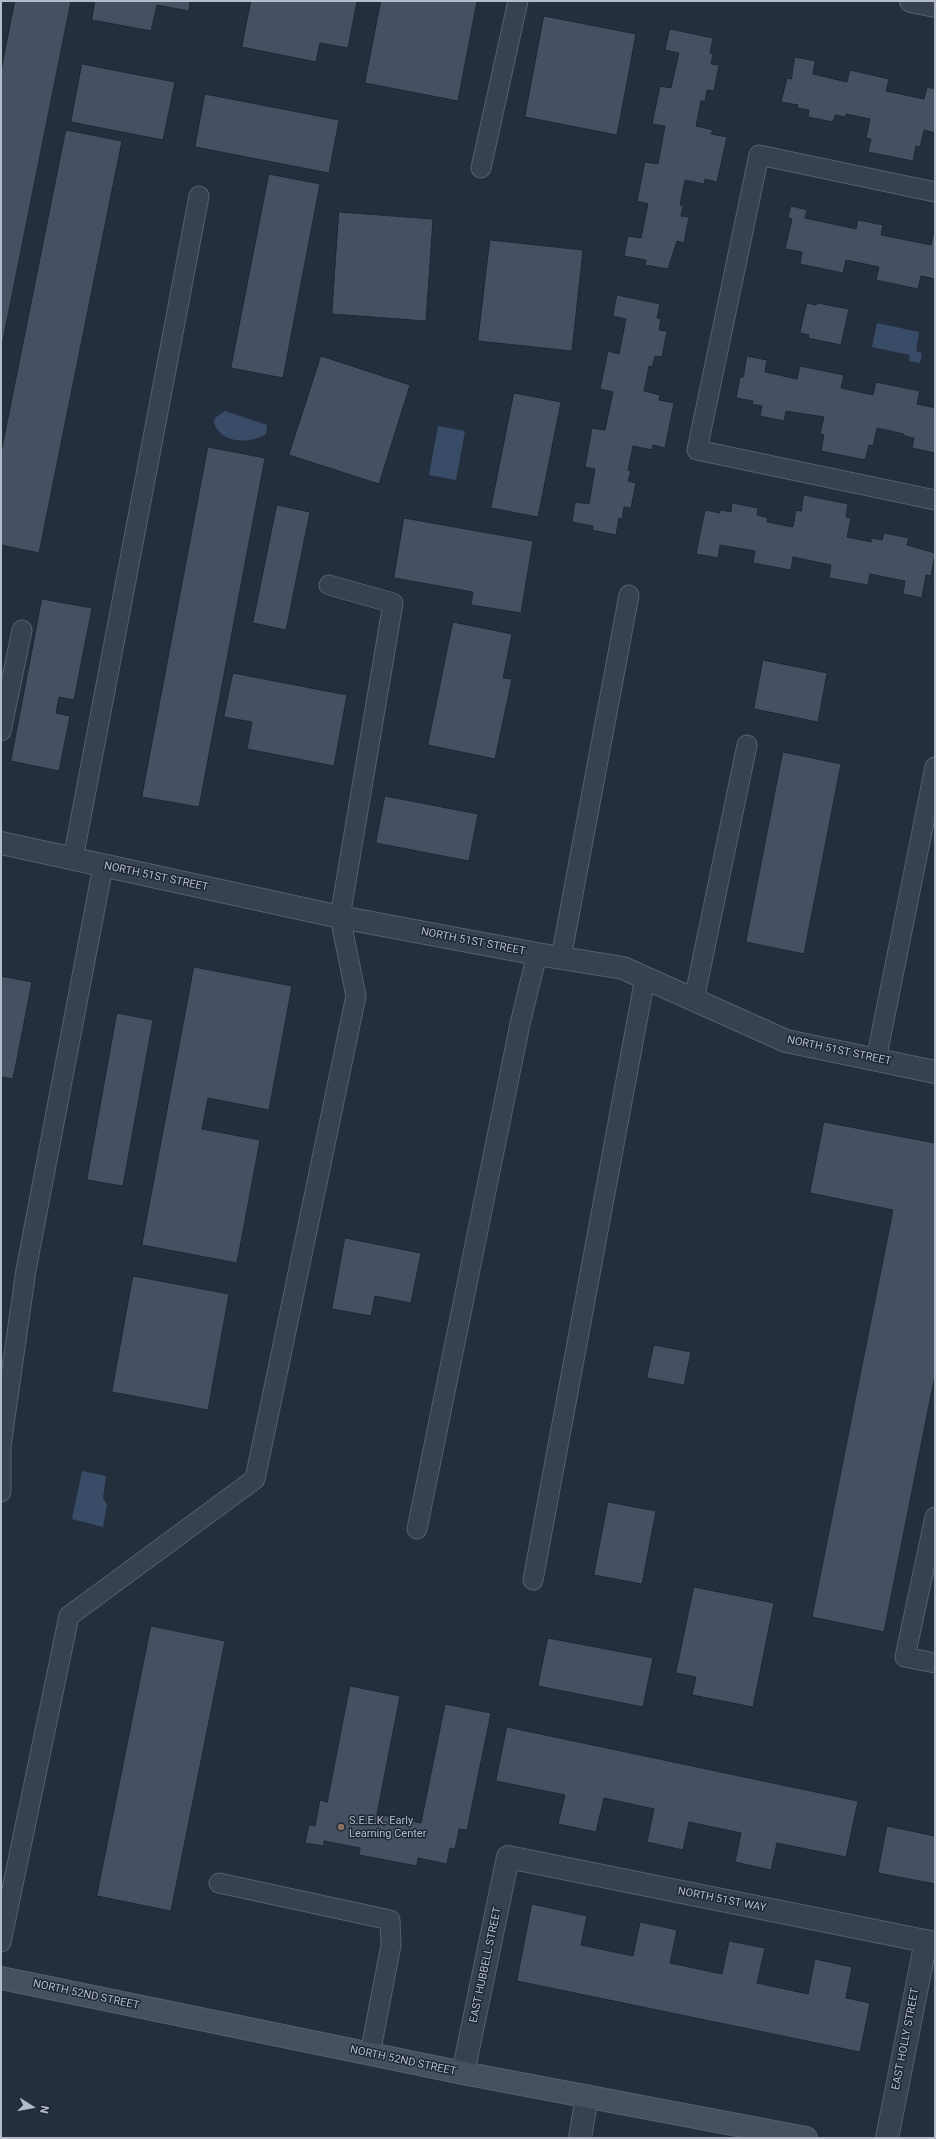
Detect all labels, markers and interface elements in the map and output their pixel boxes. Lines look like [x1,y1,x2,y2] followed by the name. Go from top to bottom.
[103,860,209,894] street label: NORTH 51ST STREET
[420,925,526,959] street label: NORTH 51ST STREET
[786,1034,892,1068] street label: NORTH 51ST STREET
[349,1814,426,1840] place label: S.E.E.K. Early Learning Center
[336,1822,346,1832] marker: S.E.E.K. Early Learning Center
[677,1885,767,1915] street label: NORTH 51ST WAY
[467,1906,505,2024] street label: EAST HUBBELL STREET
[32,1977,140,2013] street label: NORTH 52ND STREET
[890,1987,922,2091] street label: EAST HOLLY STREET
[349,2043,457,2079] street label: NORTH 52ND STREET
[12,2087,52,2127] north arrow
[37,2104,51,2114] text: N

